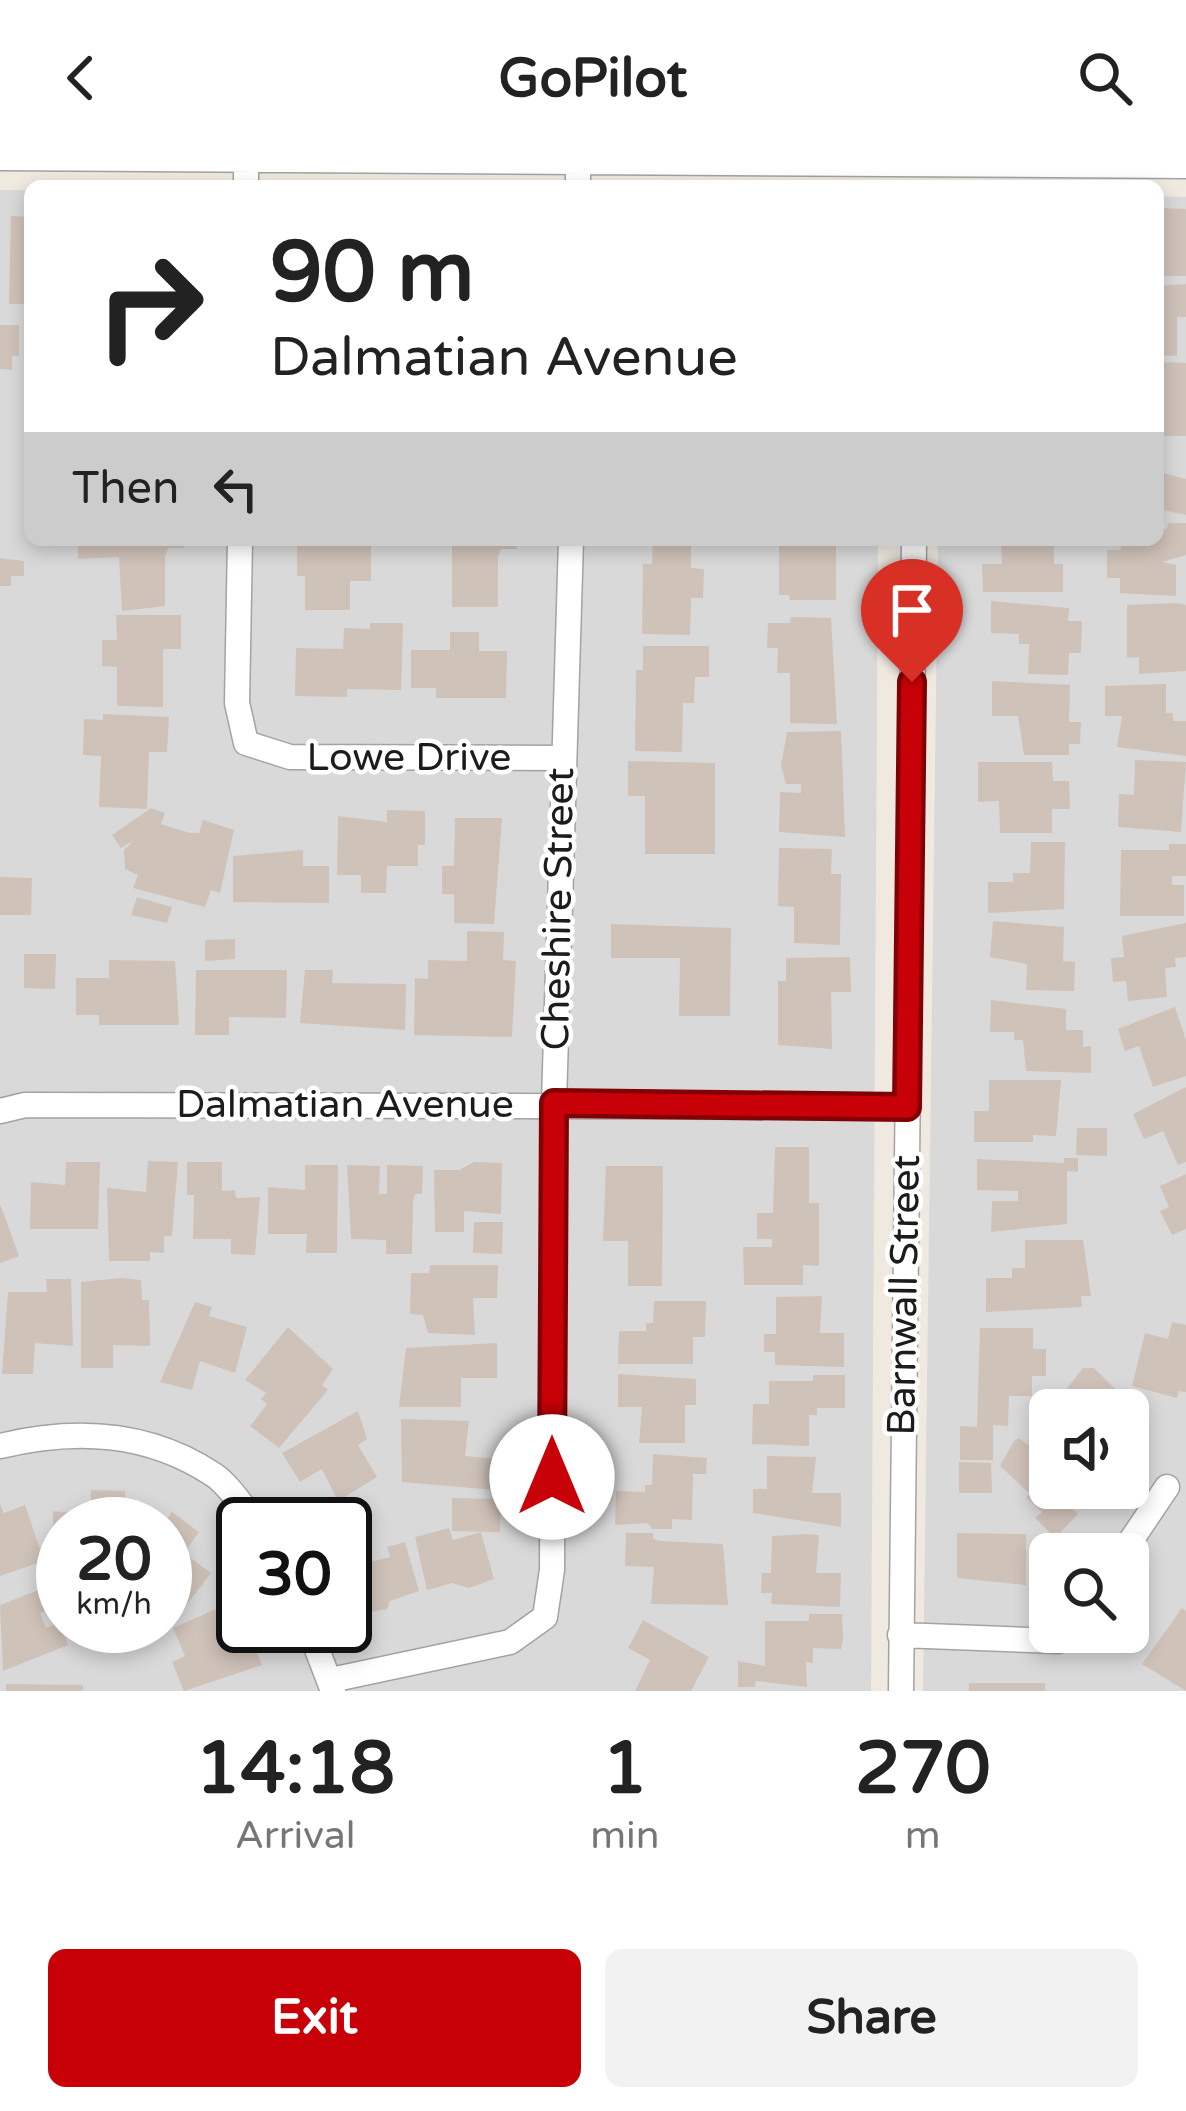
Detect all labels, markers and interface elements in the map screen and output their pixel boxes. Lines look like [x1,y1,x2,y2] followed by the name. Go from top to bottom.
[48,45,114,111] icon: back
[1072,45,1138,111] icon: search
[499,46,687,111] text: GoPilot
[270,223,474,324] text: 90 m
[72,228,228,384] icon: right
[270,325,738,390] text: Dalmatian Avenue
[203,456,269,522] icon: left
[72,462,179,516] text: Then
[861,559,963,682] pin
[879,577,945,643] icon: arrive
[307,734,511,781] street label: Lowe Drive
[532,767,584,1051] street label: Cheshire Street
[176,1081,514,1128] street label: Dalmatian Avenue
[878,1154,930,1436] street label: Barnwall Street
[1029,1389,1149,1653] map controls
[1029,1389,1149,1509] button: sound
[489,1414,615,1540] position arrow
[216,1497,372,1653] speed limit sign: 30
[76,1524,152,1596] text: 20
[1029,1533,1149,1653] button: search
[76,1586,152,1623] text: km/h
[195,1726,395,1813] text: 14:18
[602,1726,648,1813] text: 1
[855,1726,991,1813] text: 270
[235,1812,355,1859] text: Arrival
[590,1812,660,1859] text: min
[905,1812,941,1859] text: m
[48,1949,581,2087] button: Exit
[605,1949,1138,2087] button: Share

